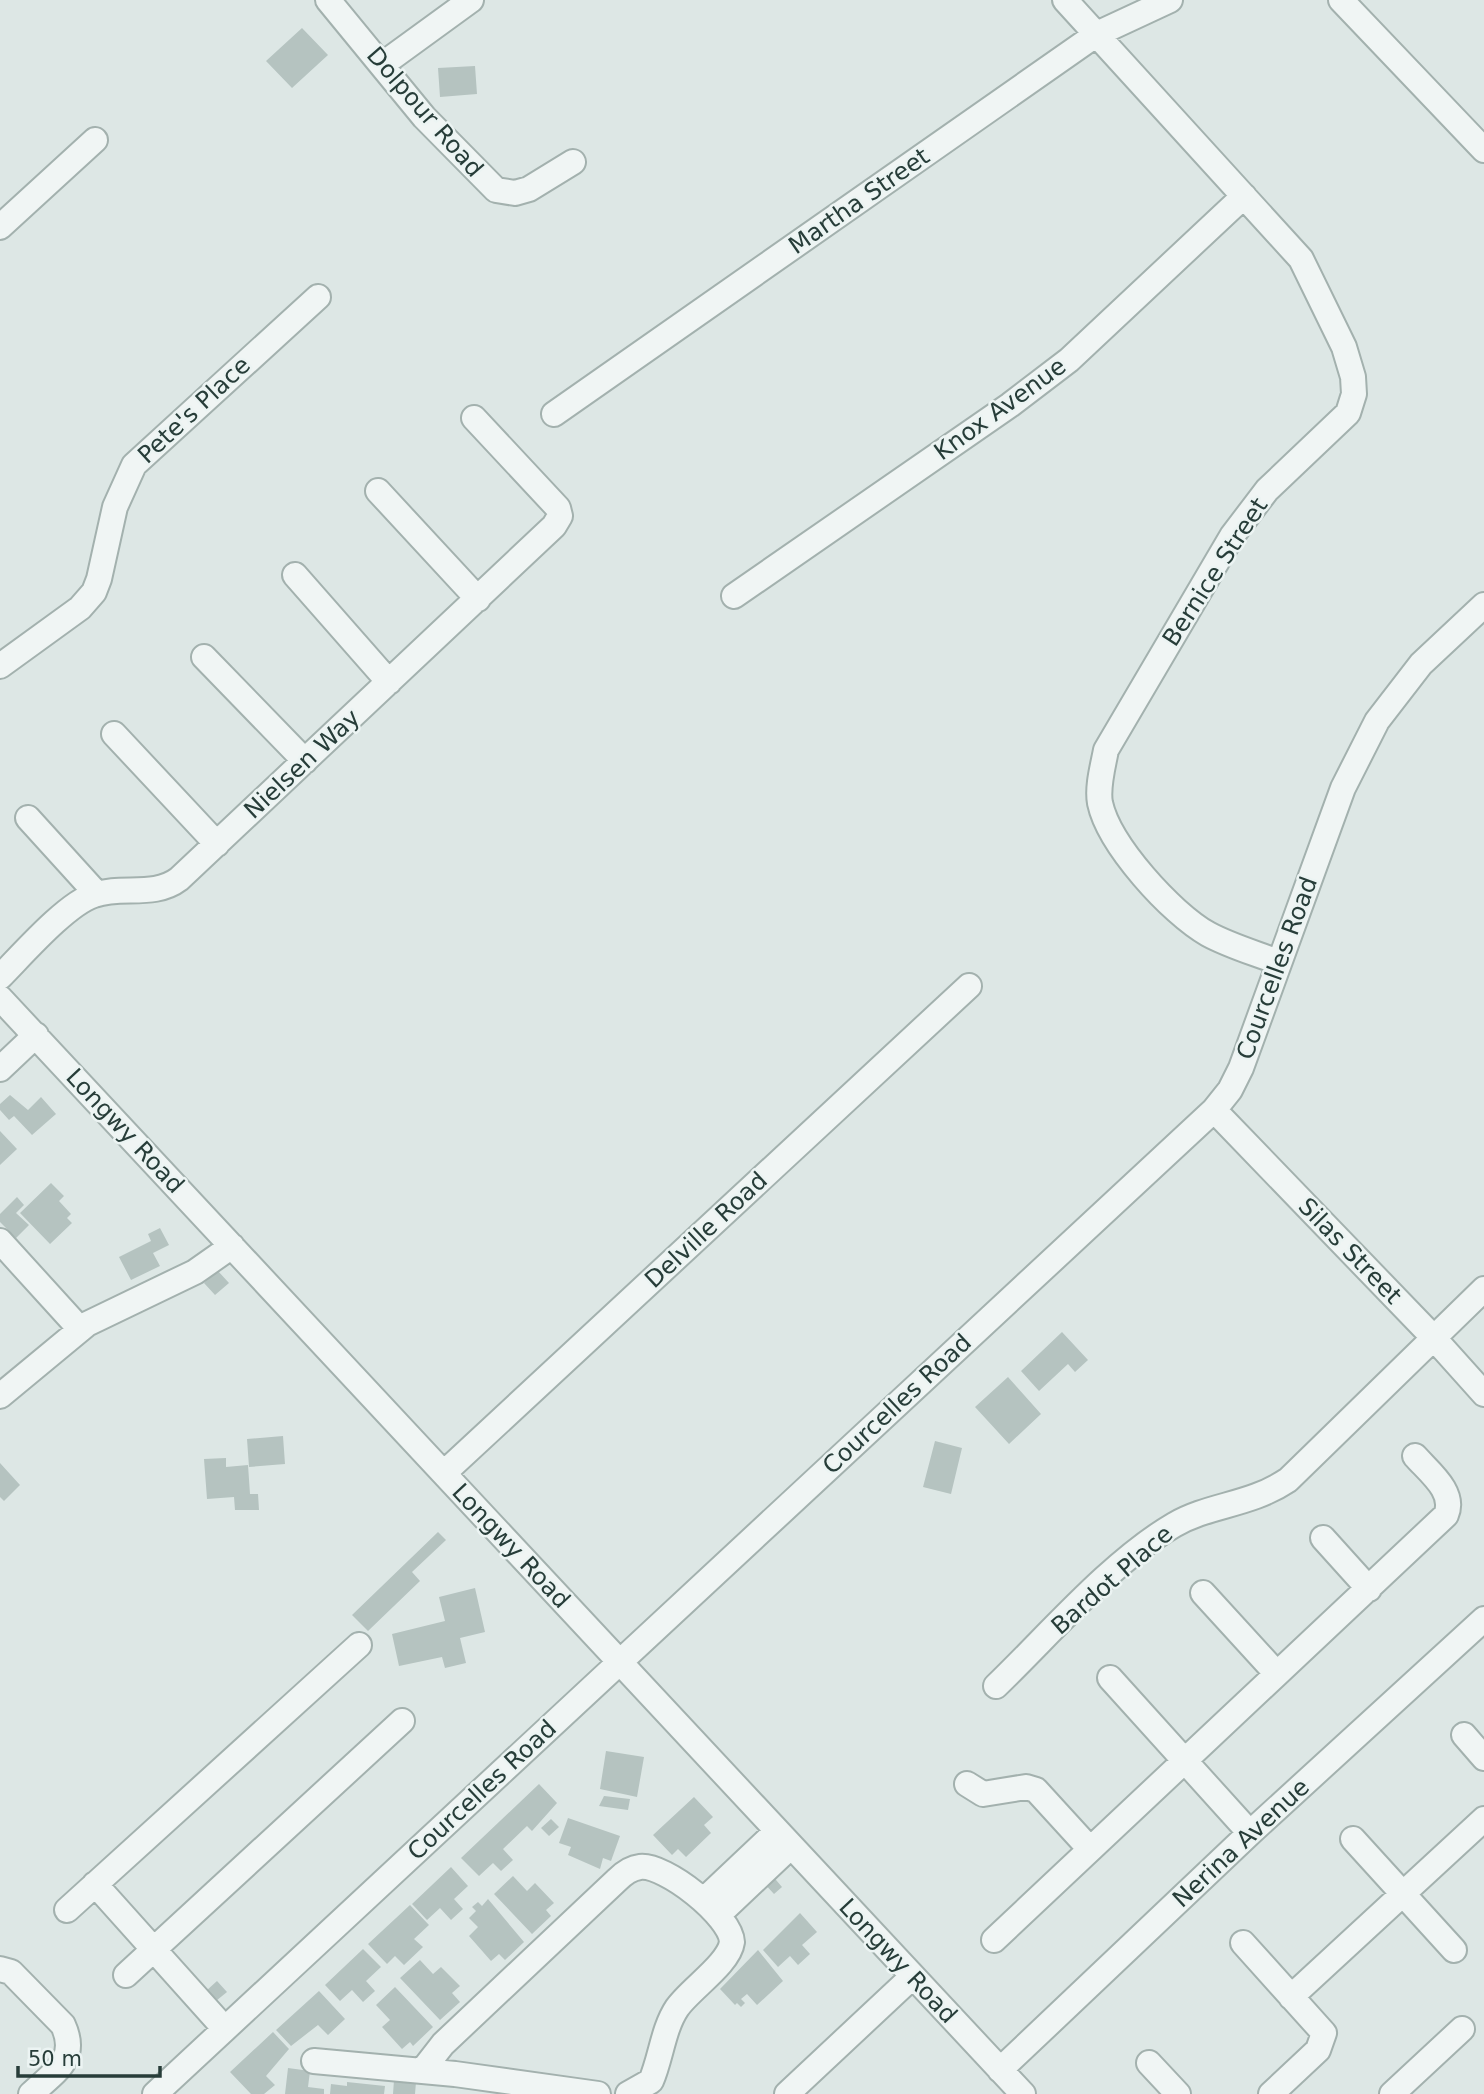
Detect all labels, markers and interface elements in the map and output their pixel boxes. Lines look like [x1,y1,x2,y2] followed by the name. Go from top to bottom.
[361,41,489,183] street label: Dolpour Road
[783,142,935,260] street label: Martha Street
[132,351,256,469] street label: Pete's Place
[929,352,1071,466] street label: Knox Avenue
[1157,493,1273,651] street label: Bernice Street
[239,704,365,824] street label: Nielsen Way
[1231,873,1323,1063] street label: Courcelles Road
[60,1063,190,1199] street label: Longwy Road
[639,1166,773,1294] street label: Delville Road
[1293,1192,1407,1310] street label: Silas Street
[817,1328,977,1480] street label: Courcelles Road
[446,1478,576,1614] street label: Longwy Road
[1046,1520,1178,1640] street label: Bardot Place
[402,1714,562,1866] street label: Courcelles Road
[1167,1773,1315,1913] street label: Nerina Avenue
[833,1893,963,2029] street label: Longwy Road
[18,2035,159,2078] scale bar
[28,2047,82,2071] text: 50 m

